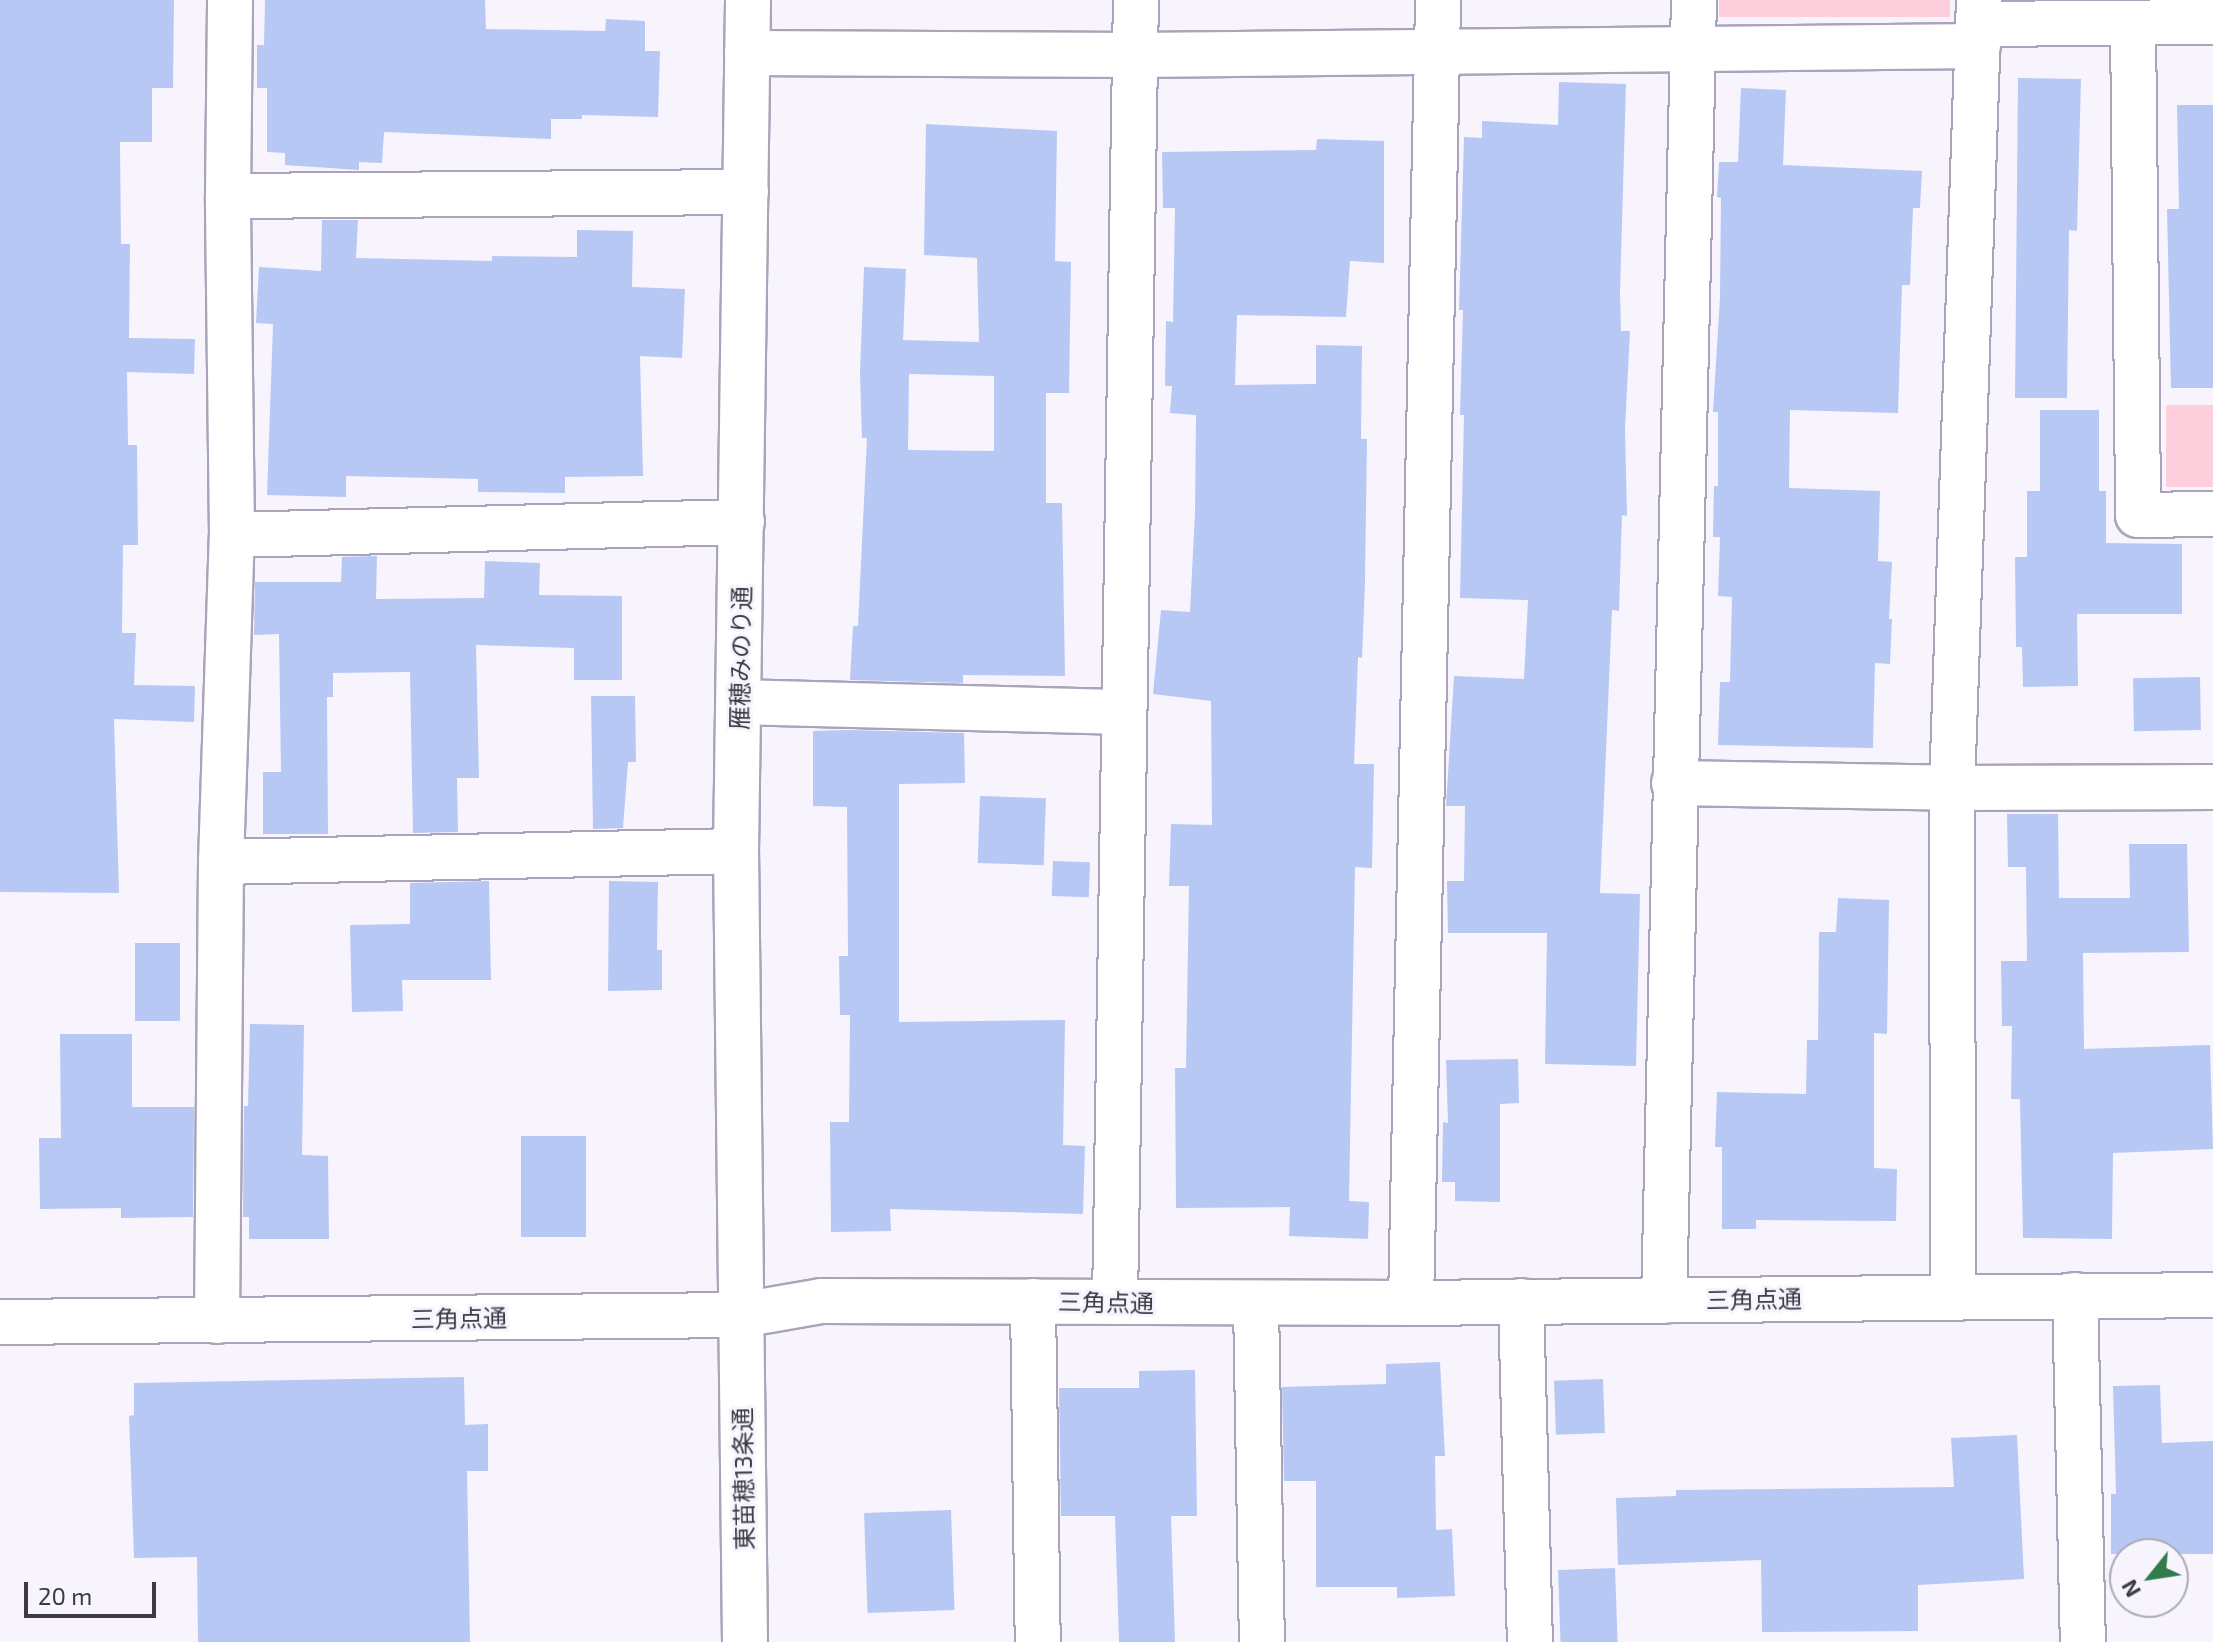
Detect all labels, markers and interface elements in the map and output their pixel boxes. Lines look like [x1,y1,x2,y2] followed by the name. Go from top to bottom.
[724,586,756,730] street label: 雁穂みのり通
[1706,1284,1802,1314] street label: 三角点通
[1058,1287,1154,1317] street label: 三角点通
[411,1303,507,1333] street label: 三角点通
[727,1407,759,1551] street label: 東苗穂13条通
[2109,1538,2189,1618] north arrow
[28,1566,160,1616] scale bar
[2115,1576,2145,1602] text: N
[38,1581,92,1610] text: 20 m

